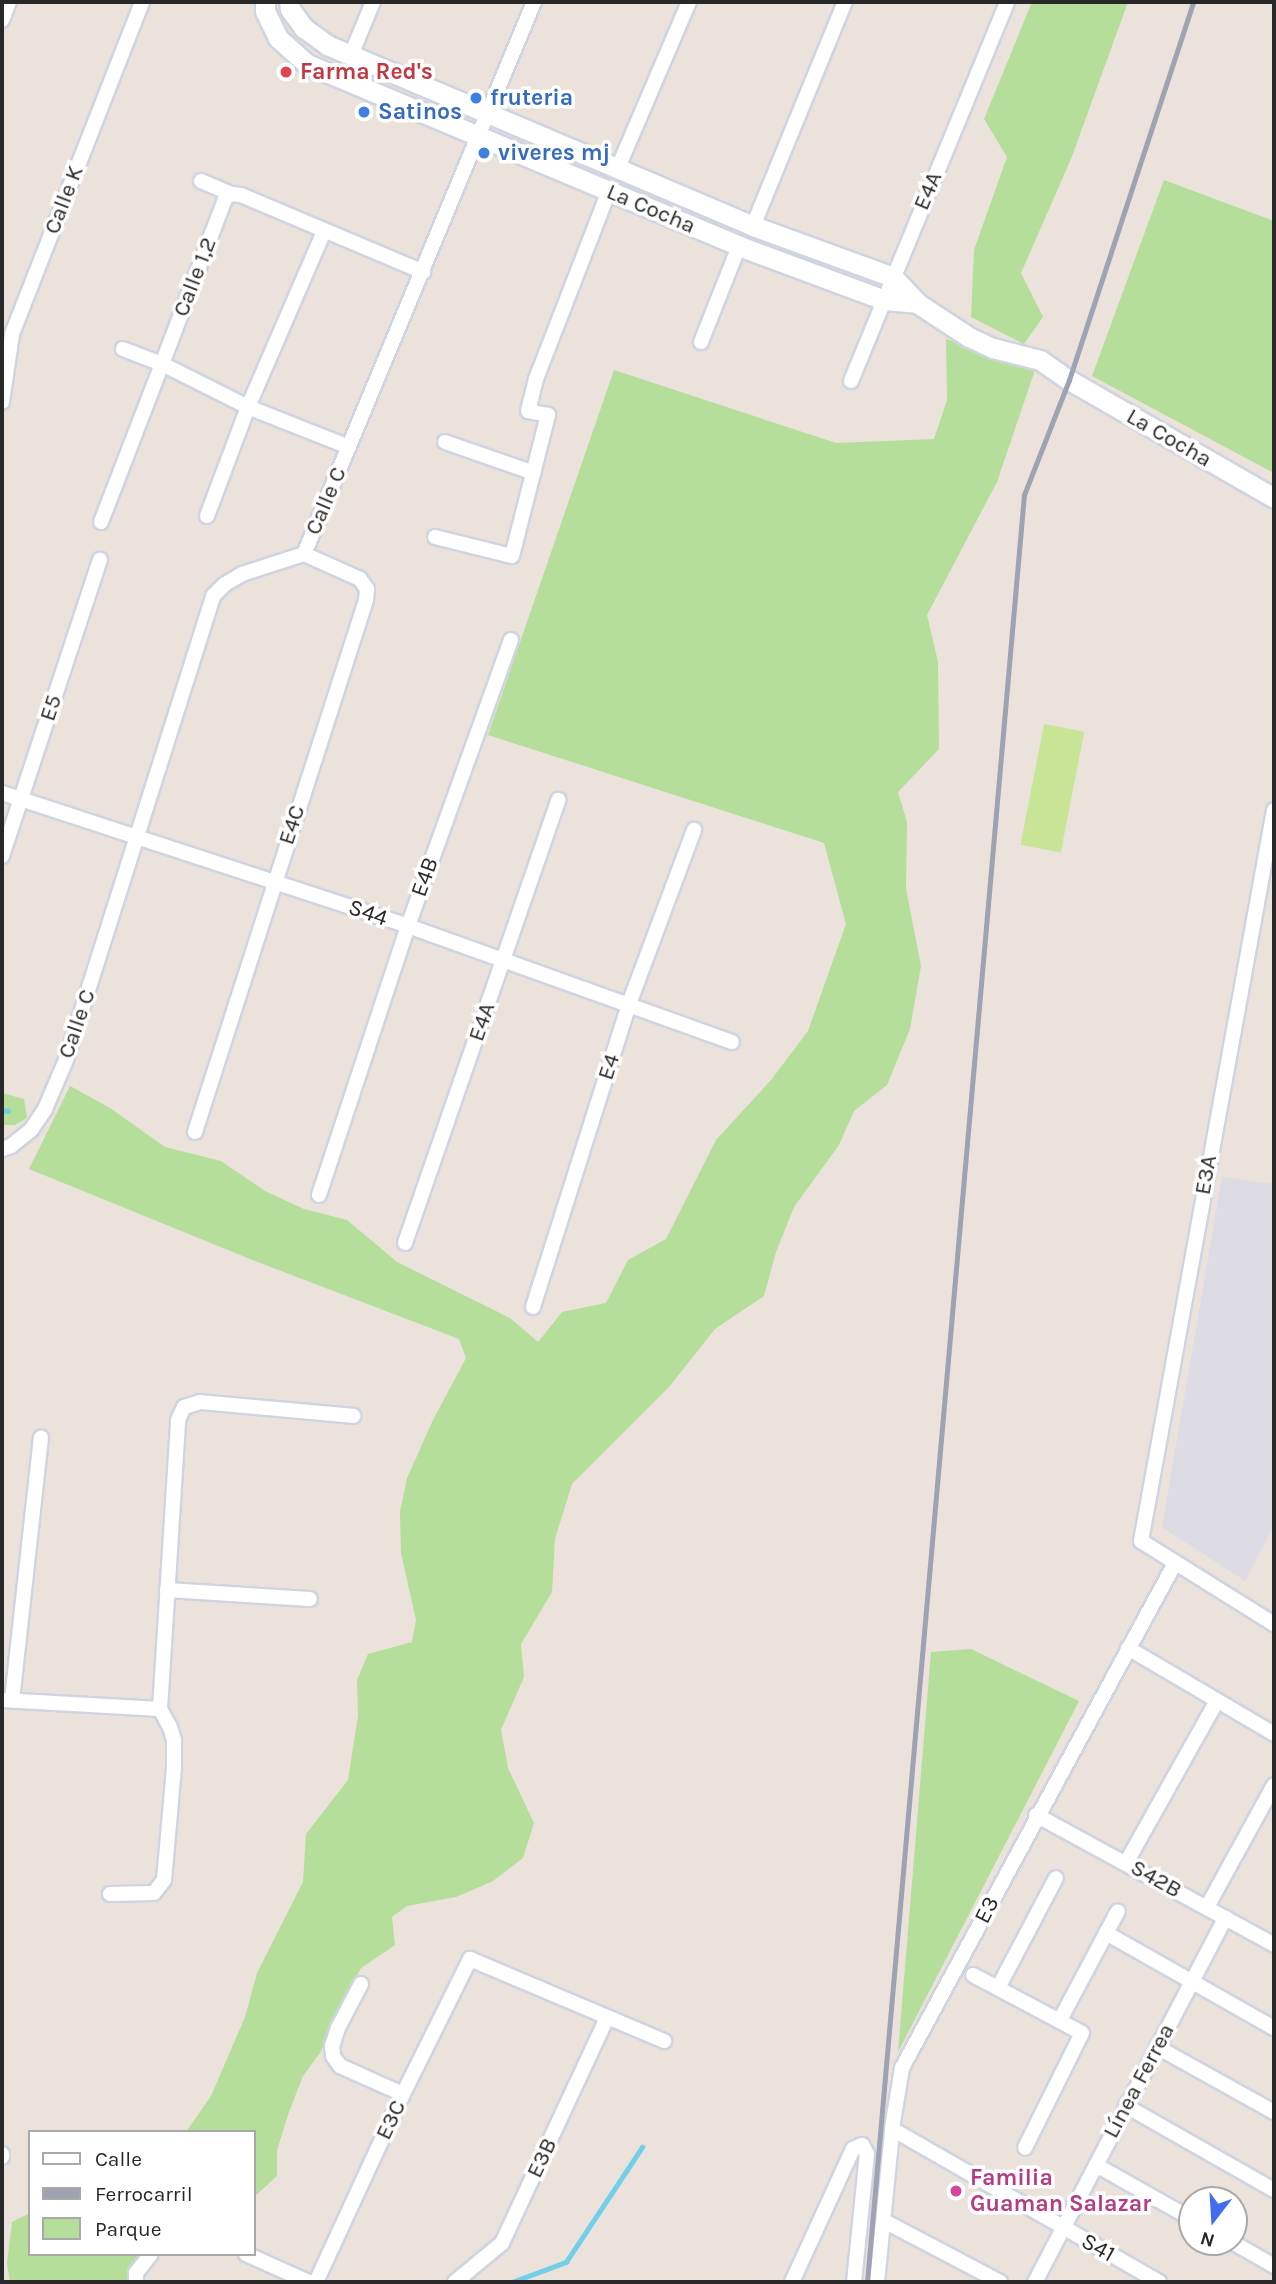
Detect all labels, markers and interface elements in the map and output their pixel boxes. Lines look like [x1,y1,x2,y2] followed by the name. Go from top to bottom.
[300,58,433,86] place label: Farma Red's
[278,64,294,80] marker: Farma Red's
[490,84,573,112] place label: fruteria
[468,90,484,106] marker: fruteria
[378,98,462,126] place label: Satinos
[356,104,372,120] marker: Satinos
[498,139,610,167] place label: viveres mj
[476,145,492,161] marker: viveres mj
[38,162,90,238] street label: Calle K
[908,168,948,214] street label: E4A
[602,178,700,240] street label: La Cocha
[167,233,223,321] street label: Calle 1,2
[1121,403,1217,473] street label: La Cocha
[299,463,353,539] street label: Calle C
[34,691,68,725] street label: E5
[273,802,311,848] street label: E4C
[405,853,445,901] street label: E4B
[345,894,391,932] street label: S44
[52,986,102,1062] street label: Calle C
[463,999,501,1045] street label: E4A
[592,1050,626,1084] street label: E4
[1189,1153,1223,1197] street label: E3A
[1126,1854,1186,1904] street label: S42B
[969,1892,1005,1928] street label: E3
[1097,2019,1181,2143] street label: Línea Ferrea
[370,2096,412,2144] street label: E3C
[28,2130,256,2256] legend
[521,2134,563,2182] street label: E3B
[95,2147,142,2171] text: Calle
[970,2164,1151,2218] place label: Familia Guaman Salazar
[95,2182,193,2206] text: Ferrocarril
[948,2183,964,2199] marker: Familia Guaman Salazar
[1178,2186,1248,2256] north arrow
[95,2217,162,2241] text: Parque
[1198,2227,1217,2252] text: N
[1076,2228,1120,2268] street label: S41

